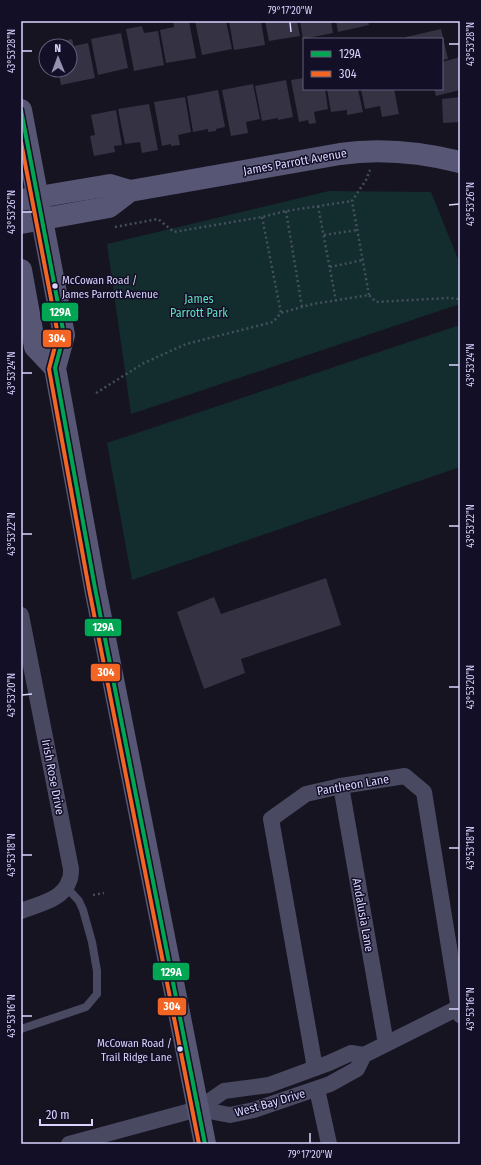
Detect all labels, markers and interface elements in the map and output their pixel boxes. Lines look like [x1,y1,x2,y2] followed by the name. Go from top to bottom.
[268,5,313,17] text: 79°17'20"W
[465,22,477,66] text: 43°53'28"N
[6,29,18,73] text: 43°53'28"N
[38,38,78,78] north arrow
[303,38,443,90] legend
[54,42,61,55] text: N
[339,47,362,61] text: 129A
[339,67,357,81] text: 304
[242,146,348,178] street label: James Parrott Avenue
[465,182,477,226] text: 43°53'26"N
[6,190,18,234] text: 43°53'26"N
[62,274,158,301] place label: McCowan Road / James Parrott Avenue
[50,281,60,291] marker: McCowan Road / James Parrott Avenue
[170,292,228,320] park label: James Parrott Park
[41,302,79,322] line badge: 129A
[49,306,72,319] text: 129A
[42,329,72,348] line badge: 304
[48,332,66,345] text: 304
[465,343,477,387] text: 43°53'24"N
[6,351,18,395] text: 43°53'24"N
[465,504,477,548] text: 43°53'22"N
[6,512,18,556] text: 43°53'22"N
[84,618,122,637] line badge: 129A
[92,621,115,634] text: 129A
[90,663,121,682] line badge: 304
[465,665,477,709] text: 43°53'20"N
[97,666,115,679] text: 304
[6,673,18,717] text: 43°53'20"N
[39,738,67,816] street label: Irish Rose Drive
[316,772,390,798] street label: Pantheon Lane
[465,826,477,870] text: 43°53'18"N
[6,833,18,877] text: 43°53'18"N
[350,877,376,953] street label: Andalusia Lane
[152,962,190,981] line badge: 129A
[160,966,183,979] text: 129A
[465,987,477,1031] text: 43°53'16"N
[6,994,18,1038] text: 43°53'16"N
[157,997,187,1016] line badge: 304
[163,1000,181,1013] text: 304
[97,1037,172,1064] place label: McCowan Road / Trail Ridge Lane
[175,1044,185,1054] marker: McCowan Road / Trail Ridge Lane
[233,1086,307,1120] street label: West Bay Drive
[40,1101,92,1127] scale bar
[46,1108,70,1122] text: 20 m
[288,1149,333,1161] text: 79°17'20"W

